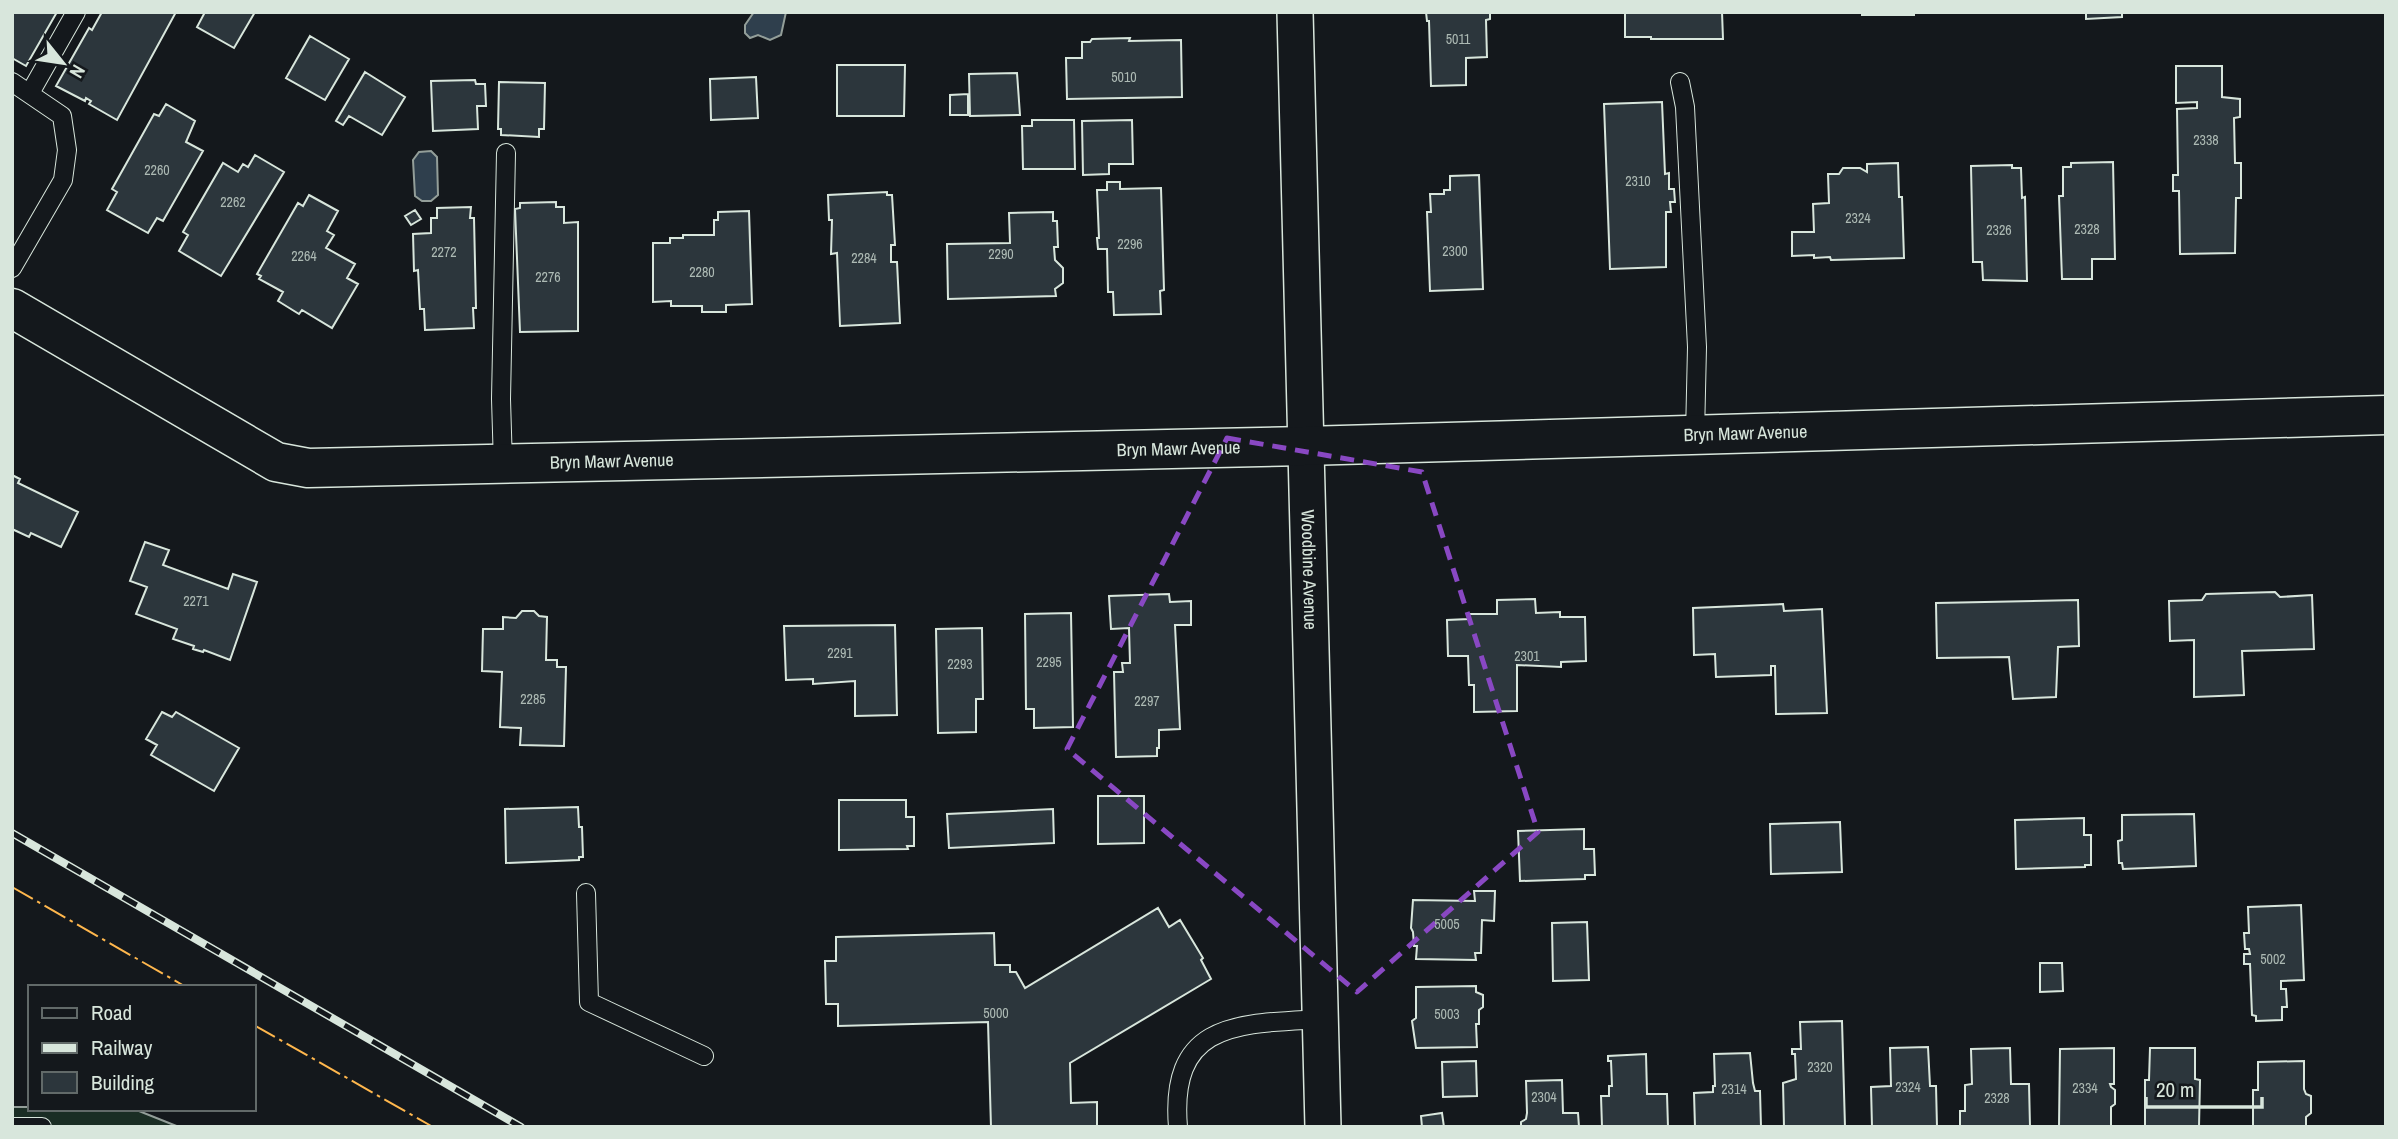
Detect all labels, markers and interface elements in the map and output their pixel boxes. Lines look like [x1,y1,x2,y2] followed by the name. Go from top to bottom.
[28,28,98,98] north arrow
[1446,30,1471,48] house number: 5011
[64,60,92,83] text: N
[1111,68,1137,86] house number: 5010
[2193,131,2219,149] house number: 2338
[144,161,170,179] house number: 2260
[1625,172,1651,190] house number: 2310
[220,193,246,211] house number: 2262
[1845,209,1871,227] house number: 2324
[2074,220,2100,238] house number: 2328
[1986,221,2012,239] house number: 2326
[1117,235,1143,253] house number: 2296
[1442,242,1468,260] house number: 2300
[431,243,457,261] house number: 2272
[988,245,1014,263] house number: 2290
[291,247,317,265] house number: 2264
[851,249,877,267] house number: 2284
[689,263,715,281] house number: 2280
[535,268,561,286] house number: 2276
[1683,419,1808,447] street label: Bryn Mawr Avenue
[1116,434,1241,462] street label: Bryn Mawr Avenue
[550,447,674,475] street label: Bryn Mawr Avenue
[1296,509,1324,630] street label: Woodbine Avenue
[183,592,209,610] house number: 2271
[827,644,853,662] house number: 2291
[1514,647,1540,665] house number: 2301
[1036,653,1062,671] house number: 2295
[947,655,973,673] house number: 2293
[520,690,546,708] house number: 2285
[1134,692,1160,710] house number: 2297
[1434,915,1460,933] house number: 5005
[2260,950,2286,968] house number: 5002
[28,985,256,1111] legend
[91,998,132,1027] text: Road
[983,1004,1009,1022] house number: 5000
[1434,1005,1460,1023] house number: 5003
[91,1033,153,1062] text: Railway
[1807,1058,1833,1076] house number: 2320
[2146,1066,2262,1110] scale bar
[91,1068,155,1097] text: Building
[2156,1075,2194,1104] text: 20 m
[1895,1078,1921,1096] house number: 2324
[2072,1079,2098,1097] house number: 2334
[1721,1080,1747,1098] house number: 2314
[1531,1088,1557,1106] house number: 2304
[1984,1089,2010,1107] house number: 2328

